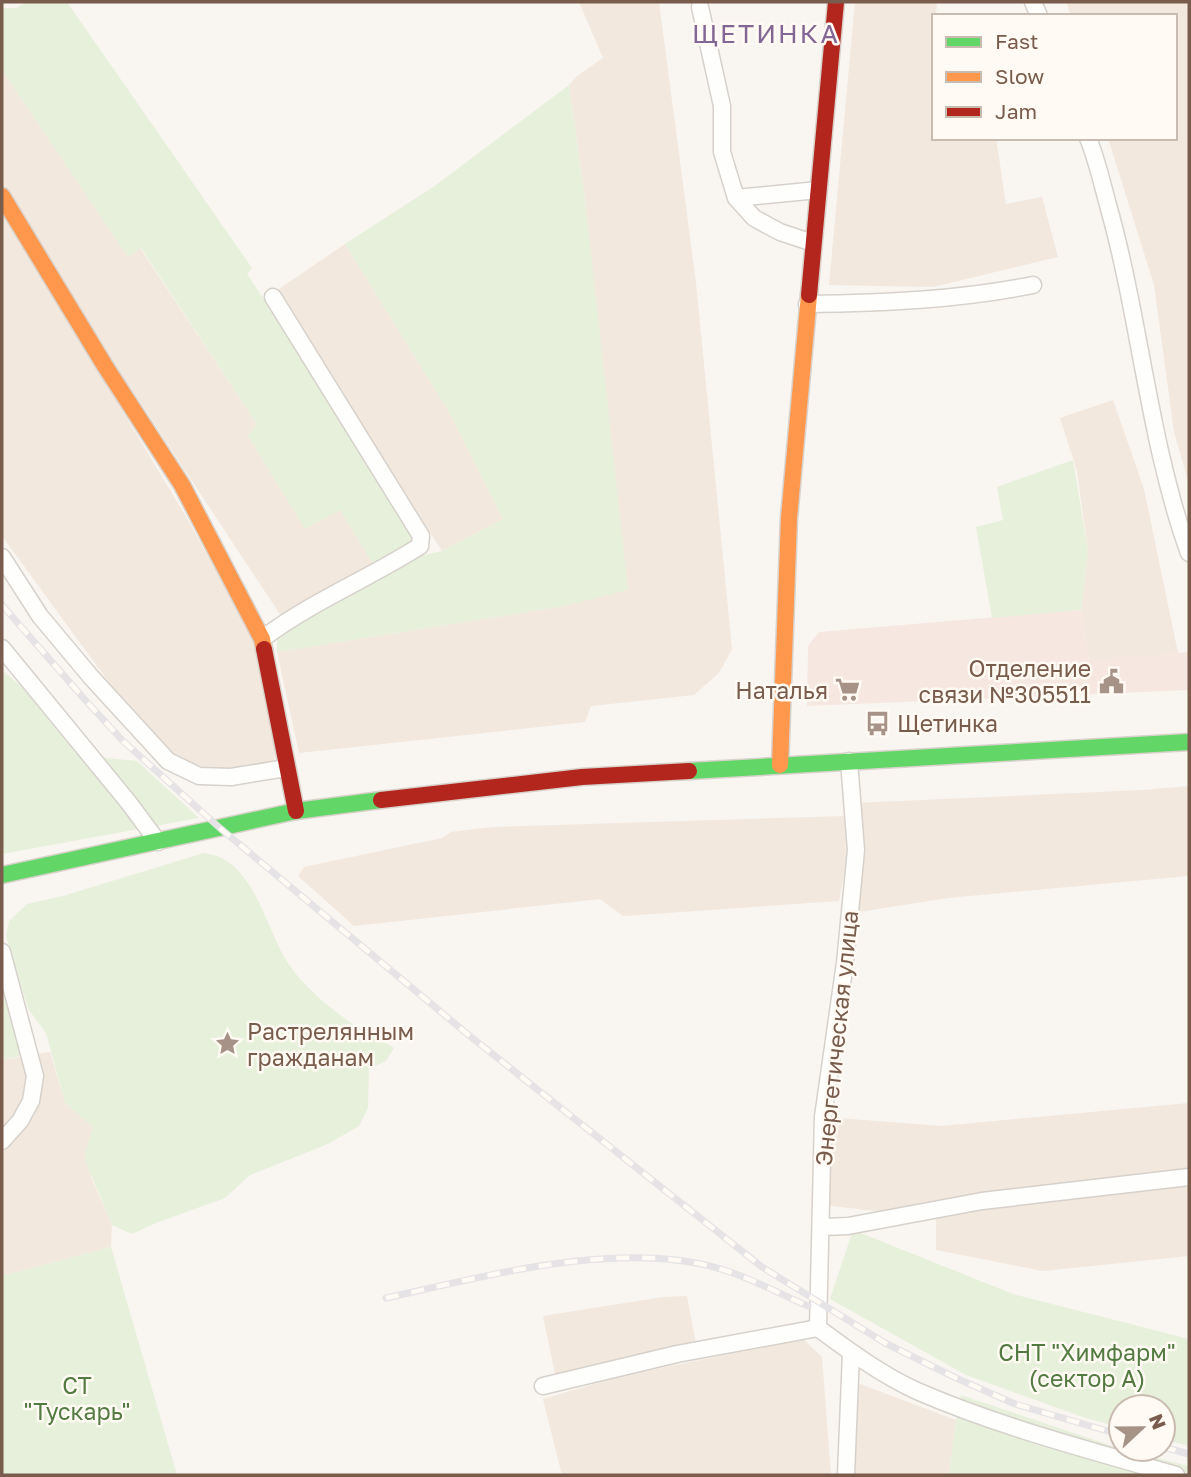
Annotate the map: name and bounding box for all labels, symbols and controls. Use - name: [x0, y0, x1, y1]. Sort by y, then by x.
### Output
- legend: [932, 14, 1177, 140]
- district label: ЩЕТИНКА: [692, 18, 840, 49]
- text: Fast: [995, 28, 1038, 54]
- text: Slow: [995, 63, 1044, 89]
- text: Jam: [995, 98, 1037, 124]
- place label: Отделение связи №305511: [919, 654, 1091, 708]
- public building icon: Отделение связи №305511: [1097, 667, 1125, 695]
- place label: Наталья: [735, 676, 828, 704]
- supermarket icon: Наталья: [834, 676, 862, 704]
- bus stop icon: Щетинка: [863, 709, 891, 737]
- place label: Щетинка: [897, 709, 998, 737]
- street label: Энергетическая улица: [809, 909, 863, 1167]
- place label: Растрелянным гражданам: [247, 1017, 414, 1071]
- place icon: Растрелянным гражданам: [213, 1030, 241, 1058]
- park label: СНТ "Химфарм" (сектор А): [998, 1338, 1176, 1392]
- park label: СТ "Тускарь": [24, 1371, 130, 1425]
- north arrow: [1107, 1393, 1177, 1463]
- text: N: [1145, 1410, 1172, 1432]

